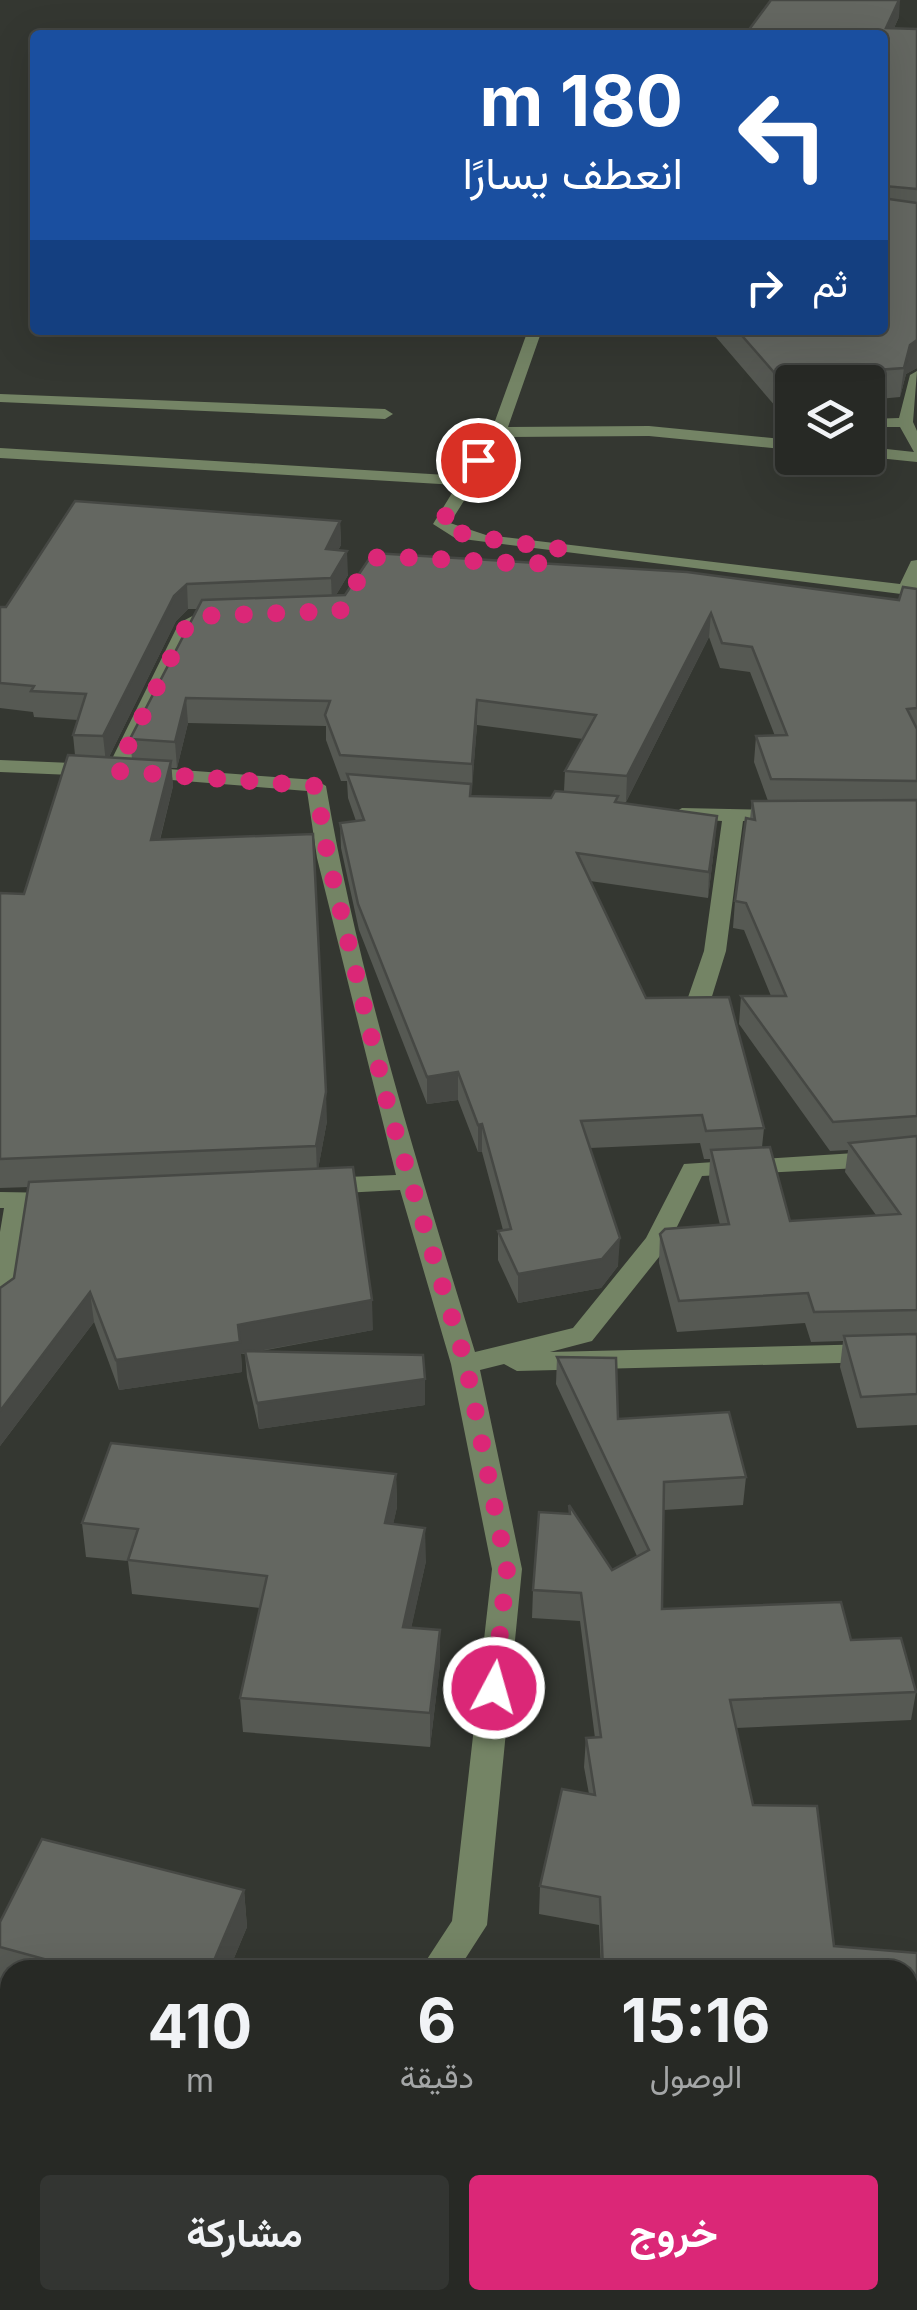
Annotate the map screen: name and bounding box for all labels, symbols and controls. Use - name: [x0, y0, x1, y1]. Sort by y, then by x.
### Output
- text: 180 m: [480, 58, 683, 143]
- icon: left: [718, 70, 848, 200]
- text: انعطف يسارًا: [463, 145, 683, 200]
- icon: right: [737, 260, 792, 315]
- text: ثم: [812, 260, 848, 306]
- map controls: [775, 365, 885, 475]
- button: layers: [775, 365, 885, 475]
- pin: [436, 418, 521, 503]
- icon: arrive: [451, 433, 506, 488]
- position arrow: [442, 1636, 546, 1740]
- text: 6: [417, 1984, 456, 2056]
- text: 15:16: [621, 1984, 770, 2056]
- text: 410: [148, 1990, 252, 2062]
- text: دقيقة: [400, 2057, 474, 2096]
- text: الوصول: [650, 2057, 742, 2096]
- text: m: [186, 2061, 214, 2100]
- button: مشاركة: [40, 2175, 449, 2290]
- button: خروج: [469, 2175, 878, 2290]

